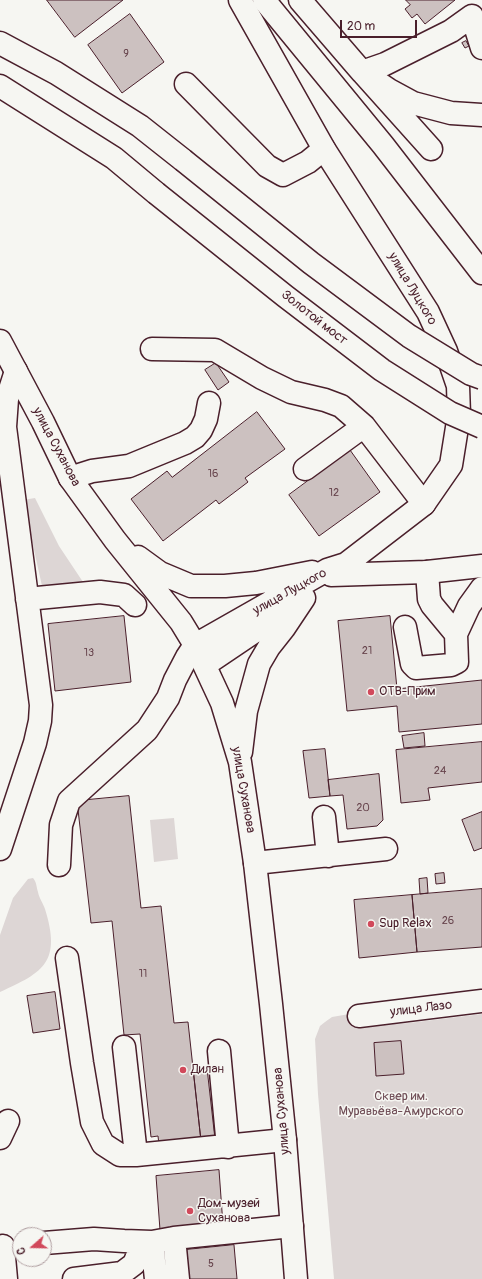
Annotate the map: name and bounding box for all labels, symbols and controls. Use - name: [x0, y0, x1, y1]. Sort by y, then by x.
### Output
- scale bar: [342, 12, 419, 38]
- text: 20 m: [347, 19, 375, 34]
- house number: 9: [123, 47, 129, 61]
- street label: улица Луцкого: [384, 250, 440, 328]
- street label: Золотой мост: [278, 287, 350, 349]
- street label: улица Суханова: [29, 405, 83, 489]
- house number: 16: [208, 467, 218, 481]
- house number: 12: [329, 486, 339, 500]
- street label: улица Луцкого: [250, 565, 330, 619]
- house number: 21: [362, 644, 372, 658]
- house number: 13: [84, 646, 94, 660]
- place label: ОТВ-Прим: [379, 684, 436, 700]
- marker: ОТВ-Прим: [366, 687, 376, 697]
- street label: улица Суханова: [228, 746, 258, 834]
- house number: 24: [434, 764, 446, 778]
- house number: 20: [356, 801, 370, 815]
- house number: 26: [442, 914, 454, 928]
- place label: Sup Relax: [379, 916, 432, 932]
- marker: Sup Relax: [366, 919, 376, 929]
- house number: 11: [139, 967, 147, 981]
- street label: улица Лазо: [389, 997, 453, 1021]
- place label: Дилан: [191, 1062, 224, 1078]
- marker: Дилан: [178, 1065, 188, 1075]
- street label: улица Суханова: [270, 1067, 294, 1155]
- park label: Сквер им. Муравьёва-Амурского: [339, 1089, 463, 1120]
- place label: Дом-музей Суханова: [198, 1196, 260, 1227]
- marker: Дом-музей Суханова: [185, 1206, 195, 1216]
- north arrow: [12, 1227, 52, 1267]
- text: С: [14, 1246, 28, 1256]
- house number: 5: [208, 1257, 214, 1271]

